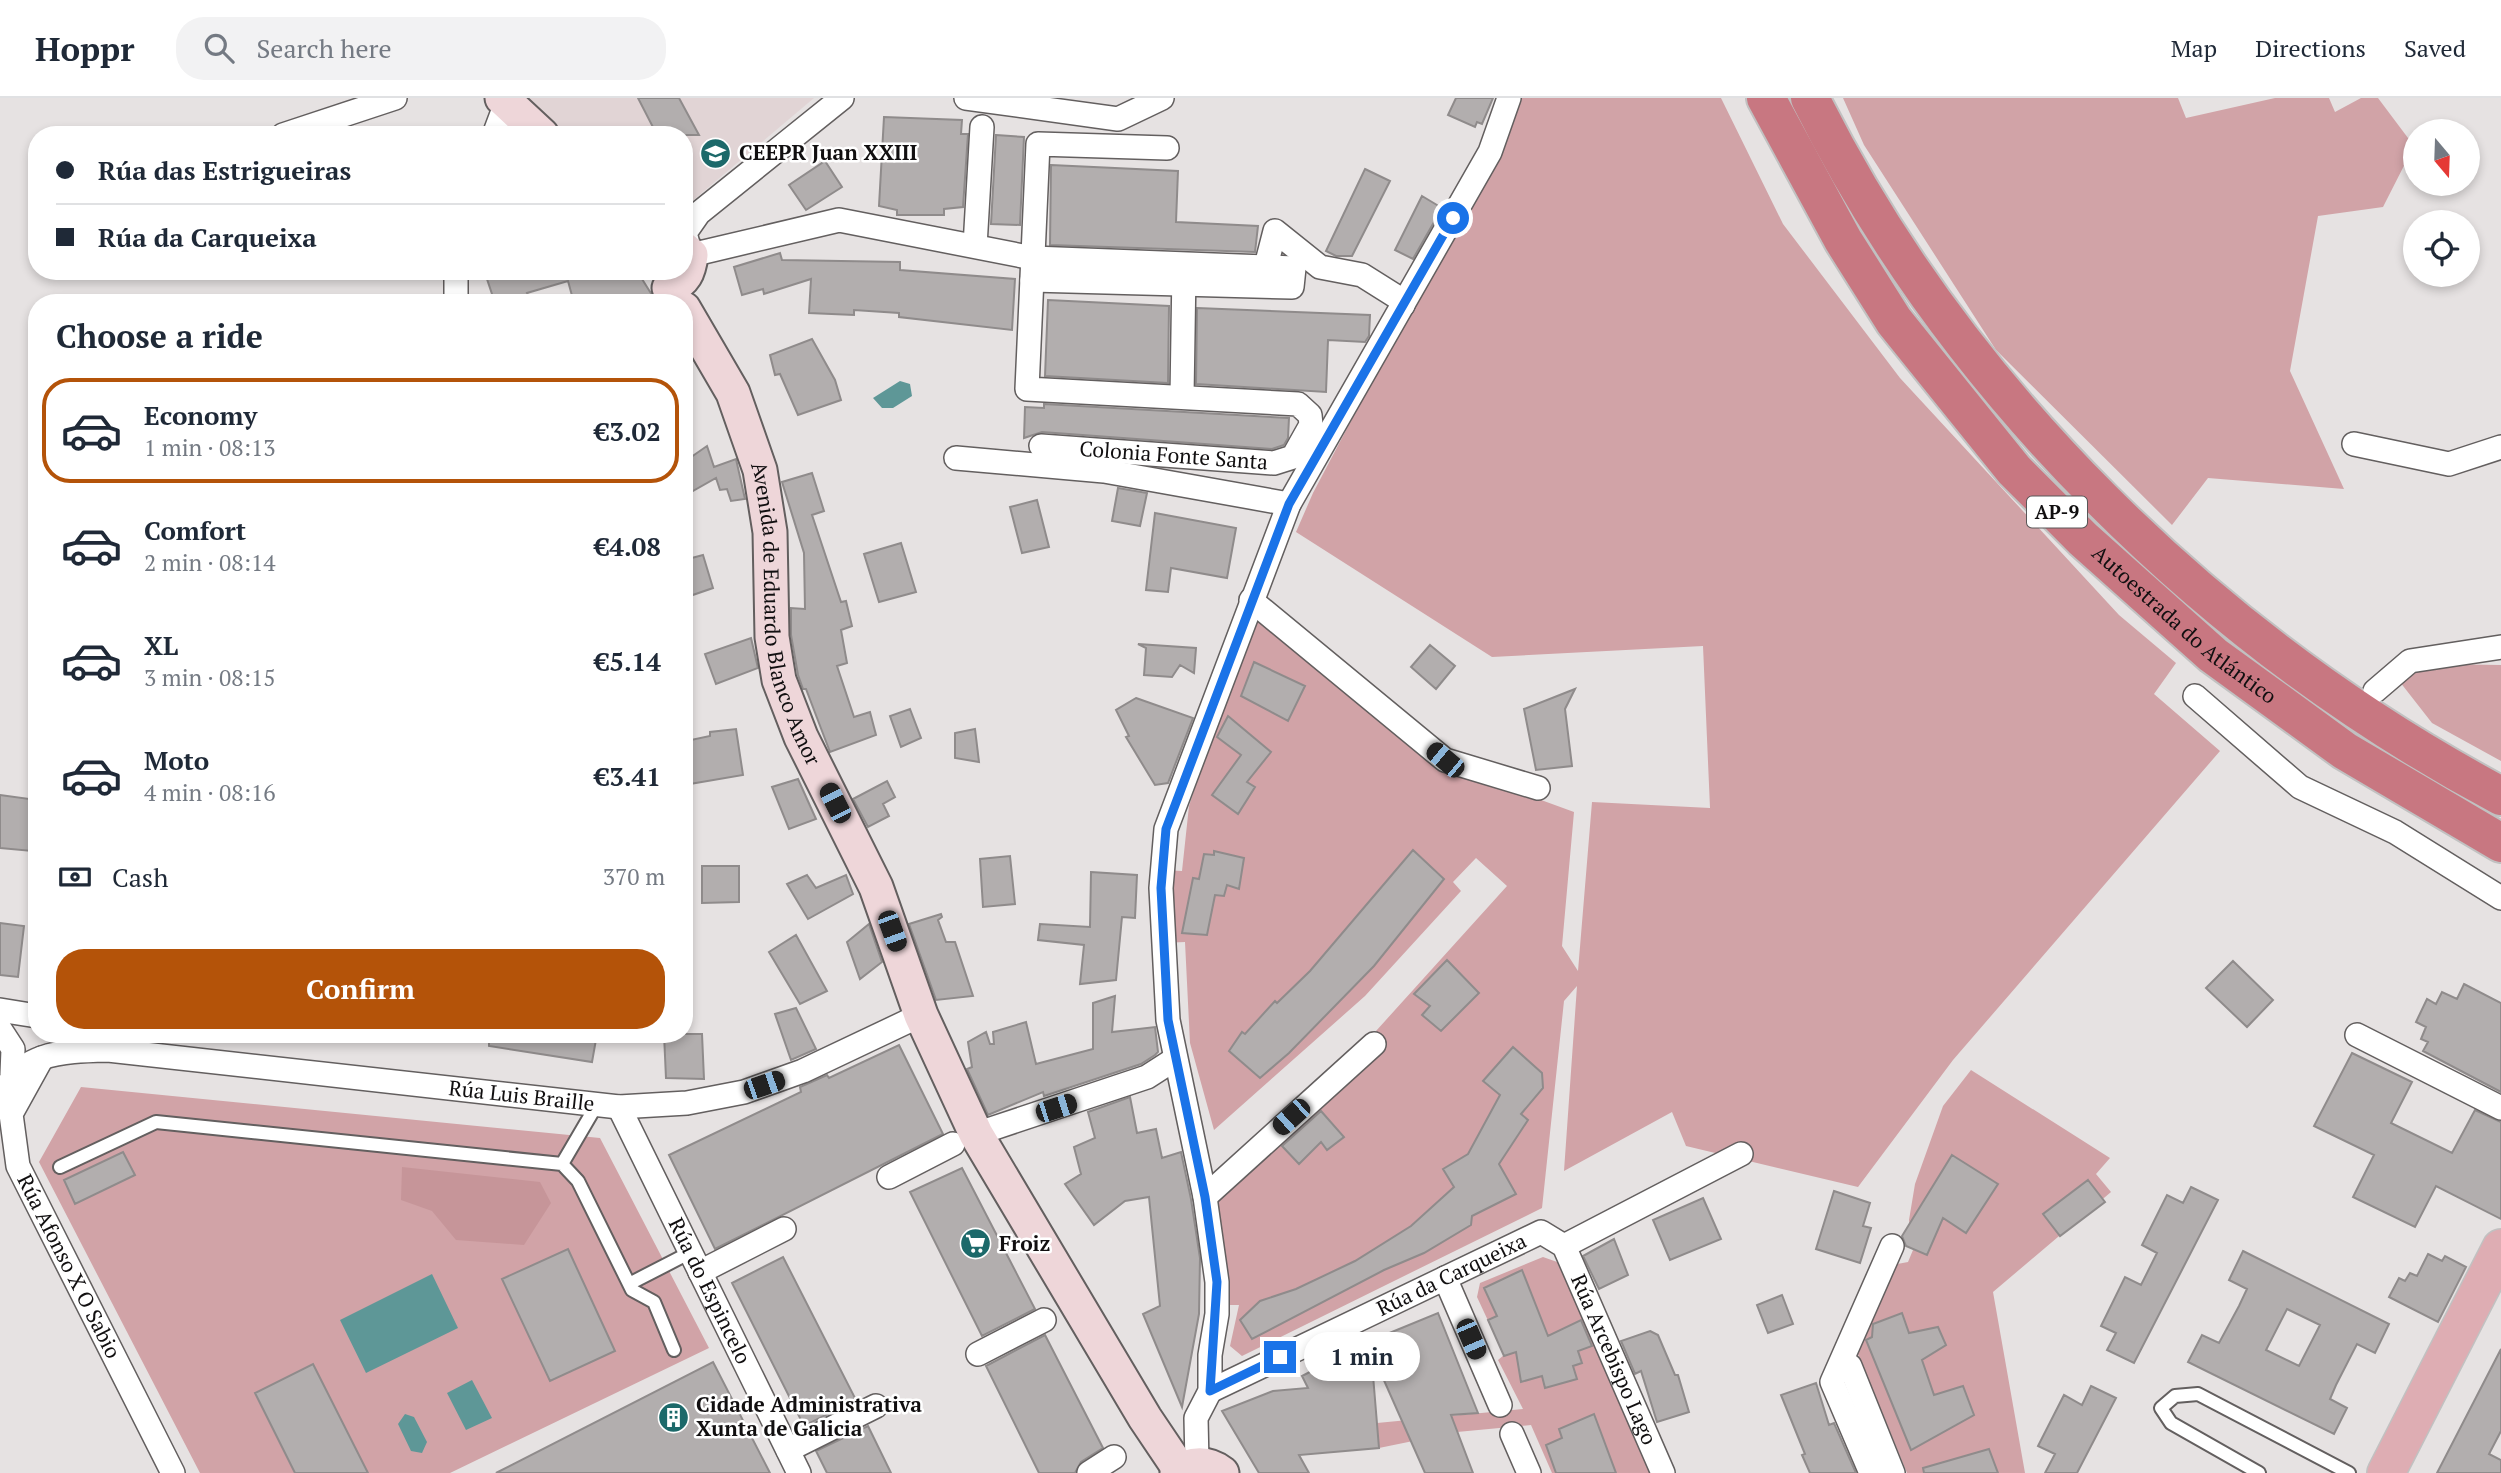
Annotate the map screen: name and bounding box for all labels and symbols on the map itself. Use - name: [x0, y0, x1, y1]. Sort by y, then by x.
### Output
- north arrow: [2403, 119, 2480, 196]
- school or university icon: CEEPR Juan XXIII: [699, 136, 733, 170]
- place label: CEEPR Juan XXIII: [739, 138, 918, 166]
- route start: [1437, 202, 1469, 234]
- street label: Colonia Fonte Santa: [1078, 434, 1269, 476]
- street label: Avenida de Eduardo Blanco Amor: [745, 457, 828, 770]
- road number: AP-9: [2027, 496, 2087, 528]
- street label: Autoestrada do Atlántico: [2087, 539, 2283, 710]
- car: [1423, 738, 1468, 782]
- car: [817, 780, 854, 826]
- car: [875, 908, 910, 954]
- car: [741, 1068, 788, 1102]
- street label: Rúa Luis Braille: [447, 1073, 596, 1117]
- car: [1033, 1092, 1080, 1124]
- car: [1269, 1095, 1314, 1139]
- street label: Rúa Afonso X O Sabio: [11, 1169, 128, 1363]
- street label: Rúa do Espincelo: [663, 1213, 758, 1368]
- street label: Rúa da Carqueixa: [1372, 1226, 1531, 1322]
- supermarket icon: Froiz: [959, 1227, 993, 1261]
- place label: Froiz: [999, 1229, 1051, 1257]
- street label: Rúa Arcebispo Lago: [1565, 1269, 1664, 1449]
- car: [1454, 1316, 1489, 1362]
- callout: 1 min: [1304, 1332, 1420, 1382]
- route end: [1264, 1341, 1296, 1373]
- place label: Cidade Administrativa Xunta de Galicia: [696, 1390, 922, 1442]
- building icon: Cidade Administrativa Xunta de Galicia: [656, 1400, 690, 1434]

